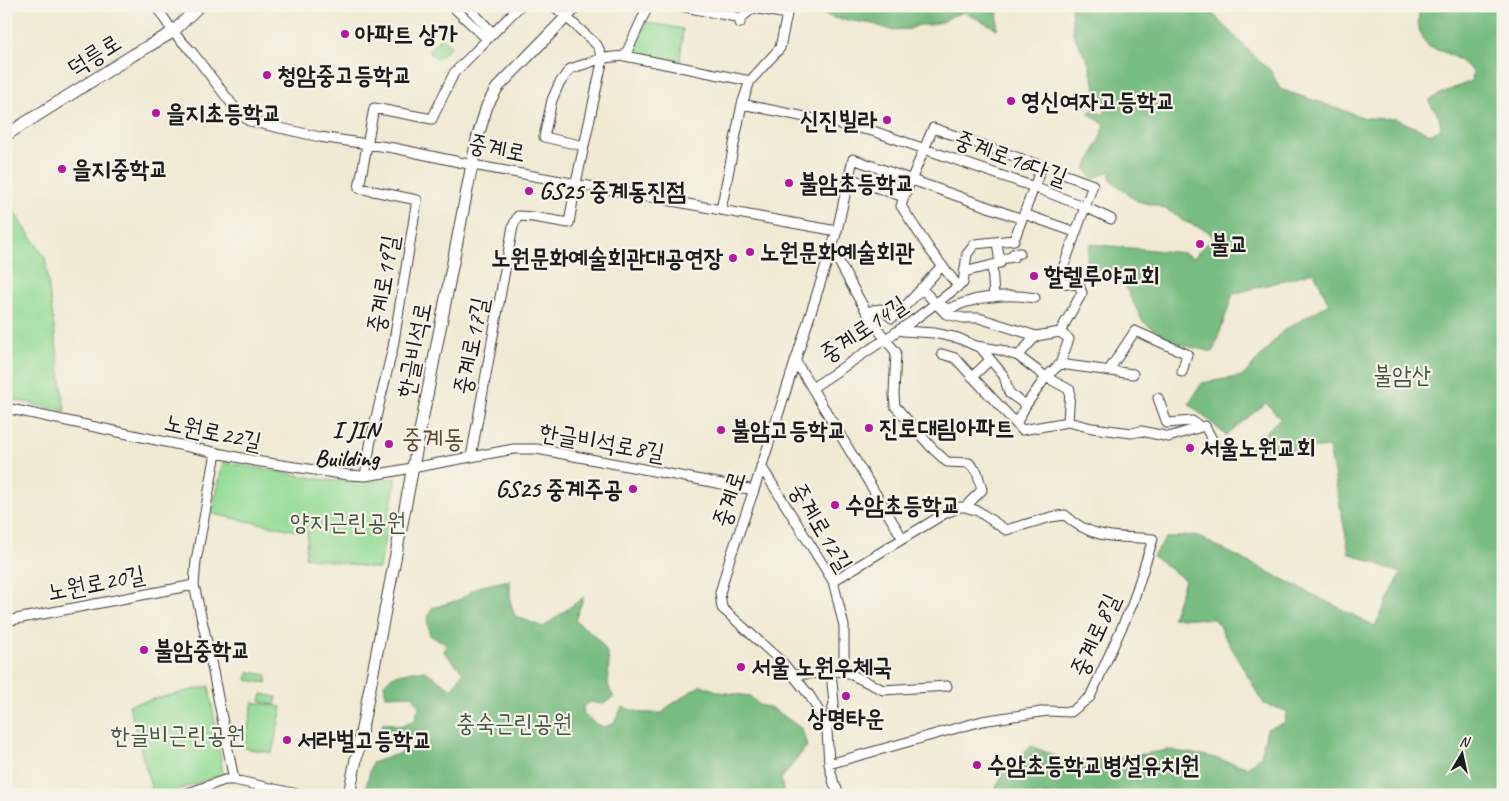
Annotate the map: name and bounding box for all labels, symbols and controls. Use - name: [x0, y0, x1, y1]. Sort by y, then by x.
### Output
- place label: 아파트 상가: [355, 19, 458, 49]
- street label: 덕릉로: [61, 27, 127, 83]
- marker: 아파트 상가: [339, 28, 351, 40]
- place label: 청암중고등학교: [277, 60, 412, 90]
- marker: 청암중고등학교: [261, 69, 273, 81]
- place label: 영신여자고등학교: [1021, 86, 1176, 116]
- marker: 영신여자고등학교: [1005, 95, 1017, 107]
- place label: 을지초등학교: [166, 98, 282, 128]
- place label: 신진빌라: [800, 105, 878, 135]
- marker: 을지초등학교: [150, 107, 162, 119]
- marker: 신진빌라: [881, 114, 893, 126]
- street label: 중계로16다길: [950, 124, 1072, 192]
- street label: 중계로: [466, 128, 528, 168]
- place label: 을지중학교: [72, 154, 169, 184]
- marker: 을지중학교: [56, 163, 68, 175]
- place label: 불암초등학교: [799, 168, 915, 198]
- place label: GS25 중계동진점: [539, 176, 686, 206]
- marker: 불암초등학교: [783, 177, 795, 189]
- marker: GS25 중계동진점: [523, 185, 535, 197]
- place label: 불교: [1210, 229, 1249, 259]
- street label: 중계로19길: [360, 233, 406, 335]
- place label: 노원문화예술회관: [760, 237, 915, 267]
- marker: 불교: [1194, 238, 1206, 250]
- place label: 노원문화예술회관대공연장: [491, 243, 724, 273]
- marker: 노원문화예술회관: [744, 246, 756, 258]
- marker: 노원문화예술회관대공연장: [727, 252, 739, 264]
- place label: 할렐루야교회: [1043, 261, 1160, 291]
- marker: 할렐루야교회: [1028, 270, 1040, 282]
- street label: 중계로14길: [814, 289, 912, 369]
- street label: 중계로17길: [447, 295, 495, 397]
- street label: 한글비석로: [390, 300, 438, 400]
- park label: 불암산: [1373, 360, 1431, 390]
- street label: 노원로22길: [162, 407, 264, 457]
- place label: 진로대림아파트: [879, 413, 1014, 443]
- place label: I JIN Building: [314, 415, 383, 473]
- place label: 불암고등학교: [731, 415, 847, 445]
- street label: 한글비석로8길: [537, 416, 667, 468]
- district label: 중계동: [402, 422, 464, 455]
- marker: 진로대림아파트: [863, 422, 875, 434]
- marker: 불암고등학교: [715, 424, 727, 436]
- place label: 서울노원교회: [1200, 433, 1316, 463]
- marker: I JIN Building: [383, 438, 395, 450]
- marker: 서울노원교회: [1184, 442, 1196, 454]
- street label: 중계로: [706, 467, 752, 531]
- place label: GS25 중계주공: [495, 474, 623, 504]
- street label: 중계로12길: [783, 477, 859, 577]
- marker: GS25 중계주공: [627, 483, 639, 495]
- place label: 수암초등학교: [845, 490, 961, 520]
- marker: 수암초등학교: [829, 499, 841, 511]
- park label: 양지근린공원: [290, 507, 406, 537]
- street label: 노원로20길: [45, 559, 147, 607]
- street label: 중계로8길: [1063, 589, 1127, 681]
- place label: 불암중학교: [154, 635, 251, 665]
- marker: 불암중학교: [138, 644, 150, 656]
- place label: 서울 노원우체국: [751, 652, 892, 682]
- marker: 서울 노원우체국: [735, 661, 747, 673]
- marker: 상명타운: [840, 690, 852, 702]
- place label: 상명타운: [807, 703, 885, 733]
- park label: 충숙근린공원: [456, 708, 572, 738]
- park label: 한글비근린공원: [110, 720, 246, 750]
- place label: 서라벌고등학교: [297, 725, 432, 755]
- north arrow: [1436, 728, 1486, 778]
- text: N: [1458, 733, 1472, 751]
- marker: 서라벌고등학교: [281, 734, 293, 746]
- place label: 수암초등학교병설유치원: [987, 750, 1199, 780]
- marker: 수암초등학교병설유치원: [971, 759, 983, 771]

